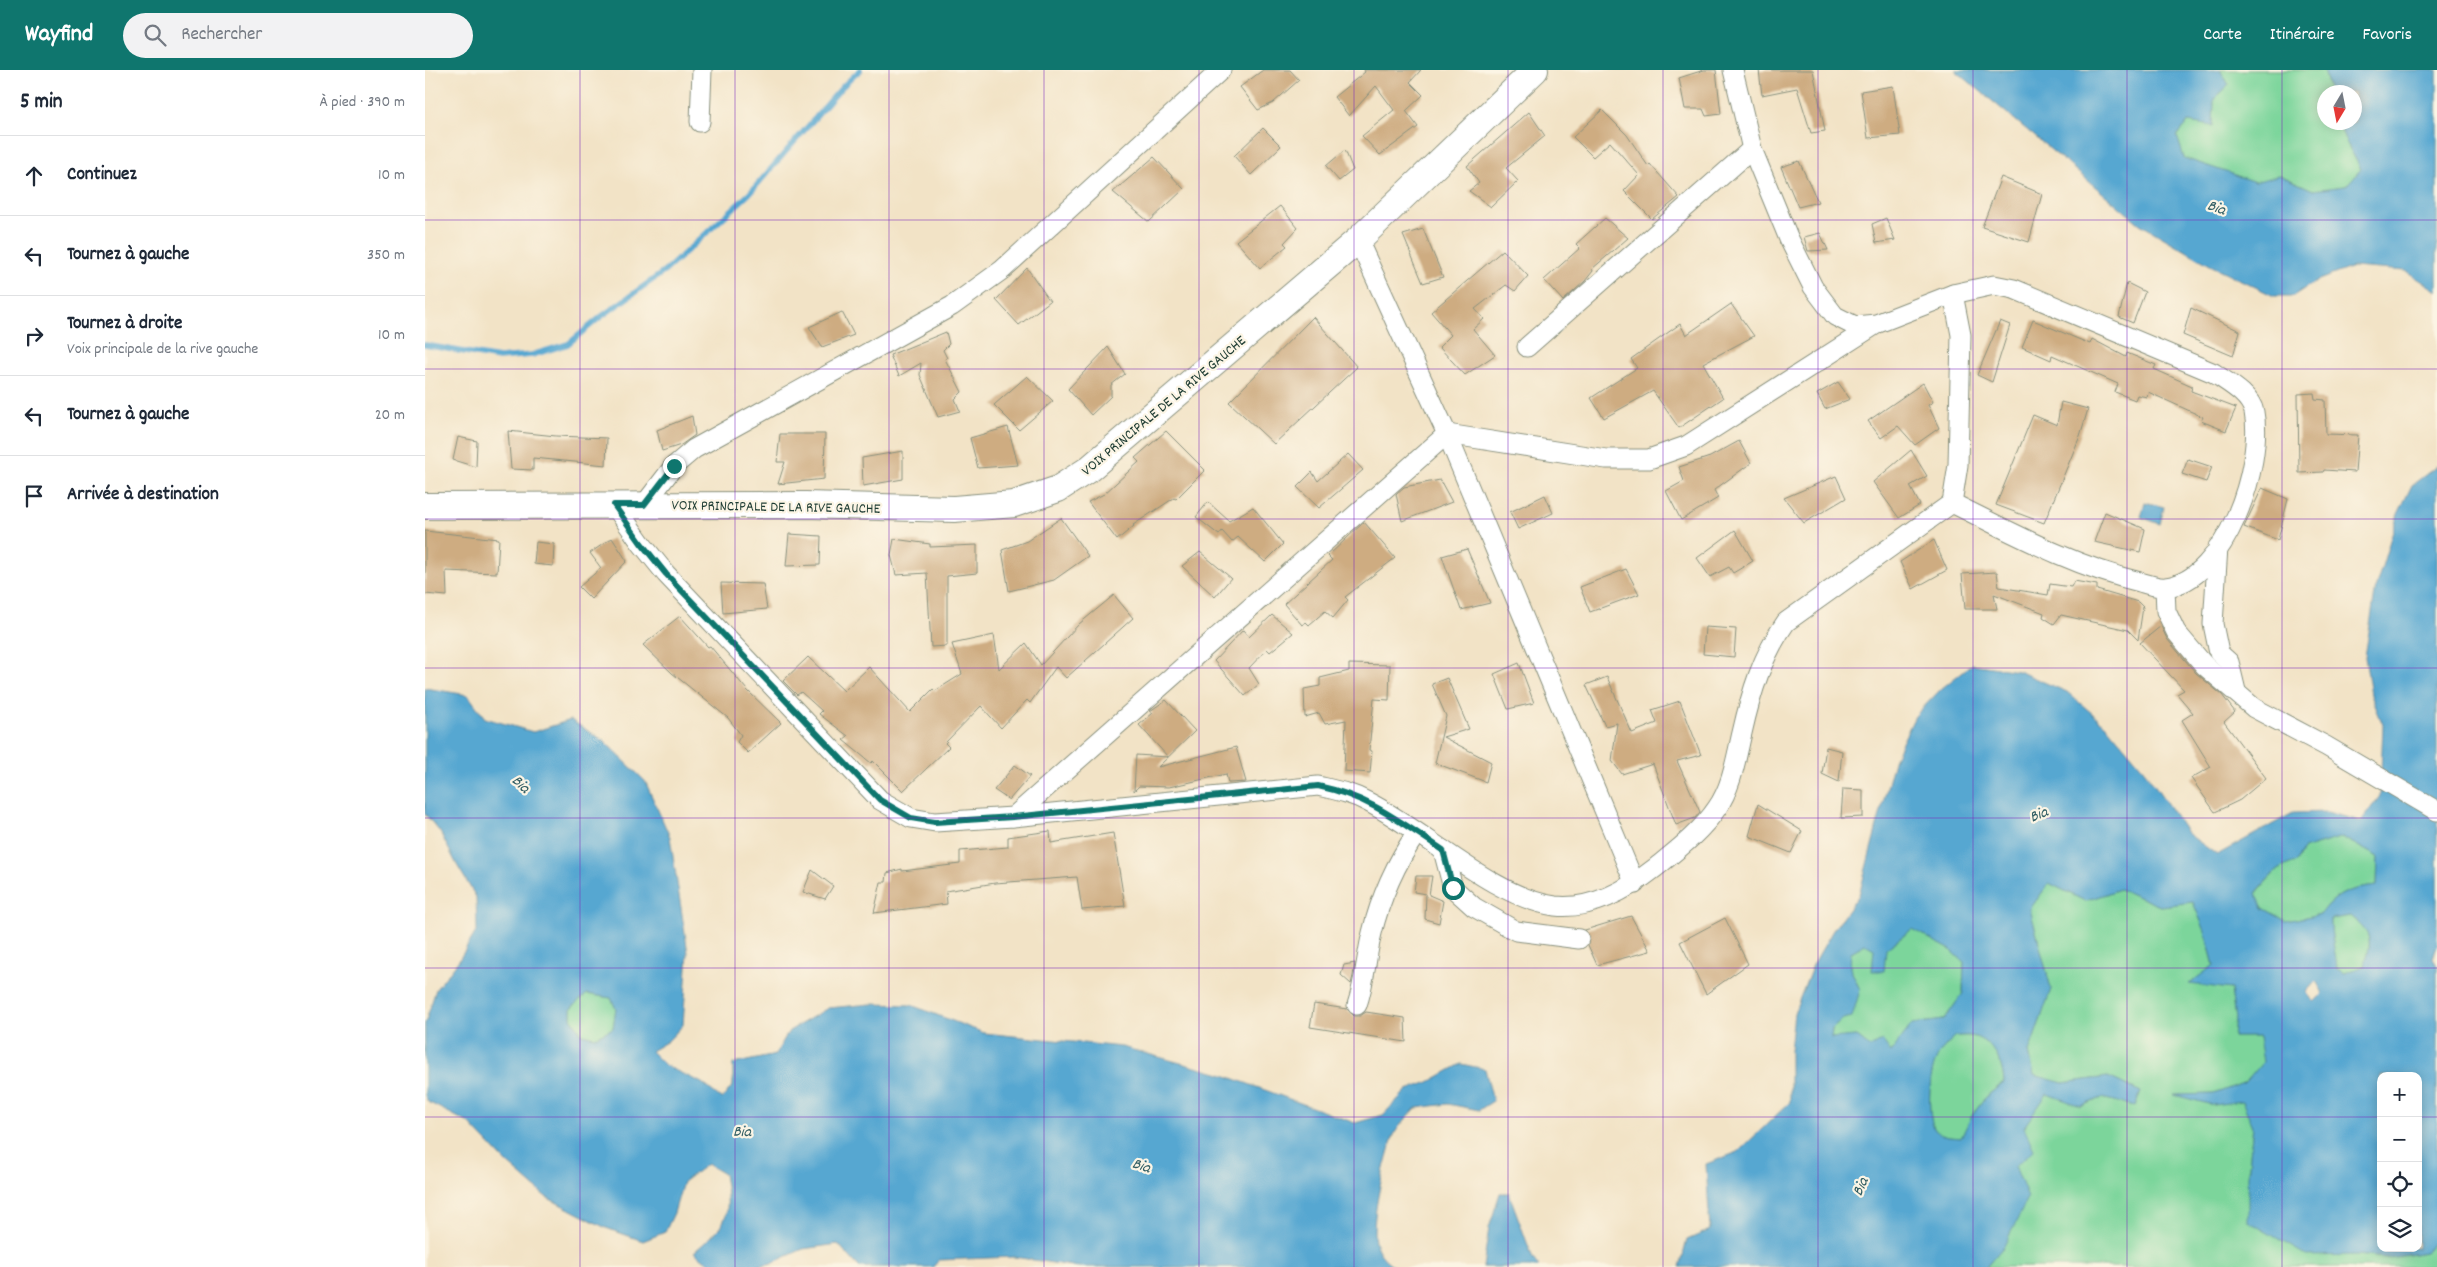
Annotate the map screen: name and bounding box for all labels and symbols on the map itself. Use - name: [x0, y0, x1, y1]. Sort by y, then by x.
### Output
- north arrow: [2317, 85, 2362, 130]
- water label: Bia: [2204, 195, 2230, 223]
- street label: VOIX PRINCIPALE DE LA RIVE GAUCHE: [1077, 331, 1252, 482]
- route end: [663, 455, 686, 478]
- street label: VOIX PRINCIPALE DE LA RIVE GAUCHE: [671, 495, 881, 521]
- water label: Bia: [506, 770, 536, 800]
- water label: Bia: [2026, 801, 2053, 829]
- route start: [1442, 877, 1465, 900]
- water label: Bia: [733, 1121, 753, 1144]
- water label: Bia: [1129, 1153, 1155, 1181]
- water label: Bia: [1847, 1173, 1876, 1200]

